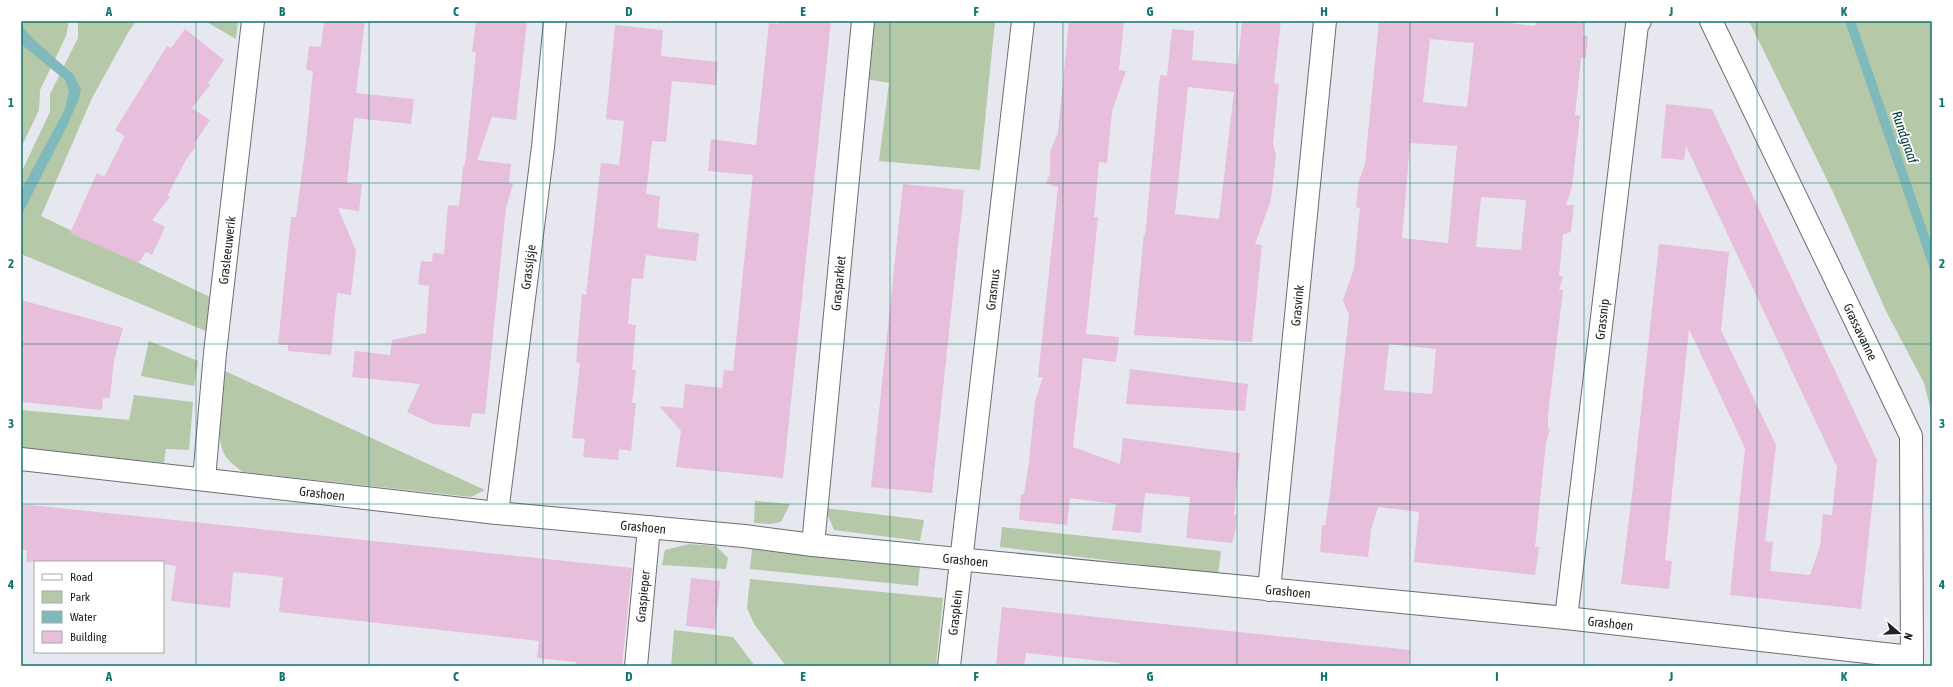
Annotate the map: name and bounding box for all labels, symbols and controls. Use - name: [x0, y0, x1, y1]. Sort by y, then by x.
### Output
- text: A: [105, 4, 113, 19]
- text: B: [279, 4, 286, 19]
- text: C: [453, 4, 459, 19]
- text: D: [625, 4, 633, 19]
- text: E: [800, 4, 806, 19]
- text: F: [973, 4, 979, 19]
- text: G: [1147, 4, 1154, 19]
- text: H: [1320, 4, 1328, 19]
- text: I: [1495, 4, 1499, 19]
- text: J: [1668, 4, 1673, 19]
- text: K: [1841, 4, 1848, 19]
- text: 1: [8, 95, 14, 110]
- text: 1: [1939, 95, 1945, 110]
- water label: Rundgraaf: [1889, 109, 1922, 166]
- street label: Grasleeuwerik: [215, 215, 238, 285]
- street label: Grassijsje: [518, 243, 538, 290]
- street label: Grasparkiet: [828, 255, 848, 311]
- text: 2: [8, 256, 14, 271]
- text: 2: [1939, 256, 1945, 271]
- street label: Grasmus: [983, 268, 1002, 311]
- street label: Grasvink: [1288, 284, 1307, 327]
- street label: Grassnip: [1592, 298, 1612, 340]
- street label: Grassavanne: [1841, 301, 1881, 363]
- text: 3: [8, 416, 14, 431]
- text: 3: [1939, 416, 1945, 431]
- street label: Grashoen: [298, 483, 346, 503]
- street label: Grashoen: [620, 517, 667, 536]
- street label: Grashoen: [942, 550, 989, 569]
- legend: [34, 561, 164, 653]
- text: Road: [70, 570, 93, 584]
- street label: Graspieper: [633, 570, 652, 623]
- text: 4: [7, 577, 14, 592]
- text: 4: [1938, 577, 1945, 592]
- street label: Grashoen: [1265, 581, 1312, 601]
- street label: Grasplein: [945, 589, 965, 636]
- text: Park: [70, 590, 91, 604]
- text: Water: [70, 610, 97, 624]
- street label: Grashoen: [1587, 613, 1634, 633]
- north arrow: [1879, 613, 1919, 653]
- text: Building: [70, 630, 108, 644]
- text: N: [1902, 631, 1915, 641]
- text: A: [105, 669, 113, 684]
- text: B: [279, 669, 286, 684]
- text: C: [453, 669, 459, 684]
- text: D: [625, 669, 633, 684]
- text: E: [800, 669, 806, 684]
- text: F: [973, 669, 979, 684]
- text: G: [1147, 669, 1154, 684]
- text: H: [1320, 669, 1328, 684]
- text: I: [1495, 669, 1499, 684]
- text: J: [1668, 669, 1673, 684]
- text: K: [1841, 669, 1848, 684]

